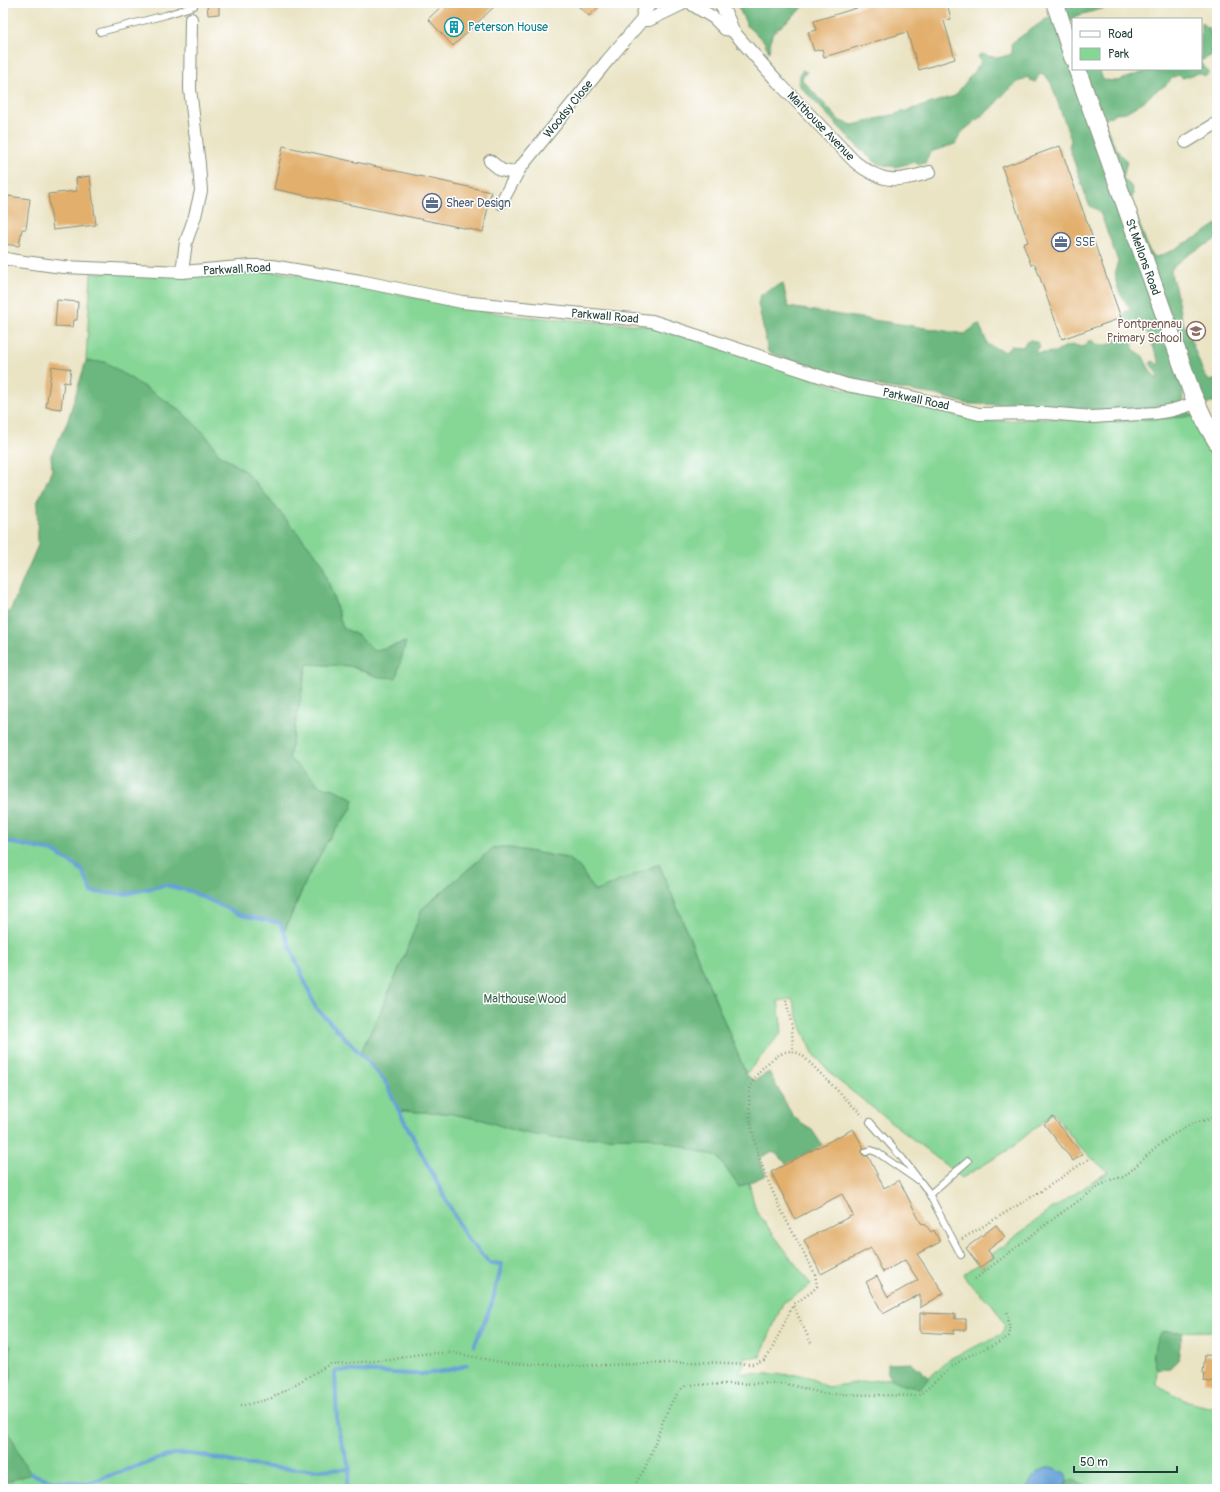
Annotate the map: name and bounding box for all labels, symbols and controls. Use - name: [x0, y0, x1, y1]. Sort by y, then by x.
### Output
- building icon: Peterson House: [443, 16, 465, 38]
- legend: [1072, 18, 1202, 70]
- place label: Peterson House: [468, 20, 548, 35]
- text: Road: [1108, 27, 1133, 42]
- text: Park: [1108, 47, 1129, 62]
- street label: Woodsy Close: [540, 77, 596, 141]
- street label: Malthouse Avenue: [784, 88, 858, 164]
- office icon: Shear Design: [421, 192, 443, 214]
- place label: Shear Design: [446, 196, 511, 211]
- street label: St Mellons Road: [1122, 217, 1163, 298]
- office icon: SSE: [1050, 231, 1072, 253]
- place label: SSE: [1075, 235, 1095, 250]
- street label: Parkwall Road: [203, 260, 271, 279]
- street label: Parkwall Road: [570, 306, 640, 327]
- place label: Pontprennau Primary School: [1107, 317, 1182, 346]
- school or university icon: Pontprennau Primary School: [1185, 320, 1207, 342]
- street label: Parkwall Road: [881, 385, 951, 414]
- park label: Malthouse Wood: [484, 992, 567, 1007]
- scale bar: [1074, 1448, 1177, 1474]
- text: 50 m: [1080, 1455, 1108, 1470]

